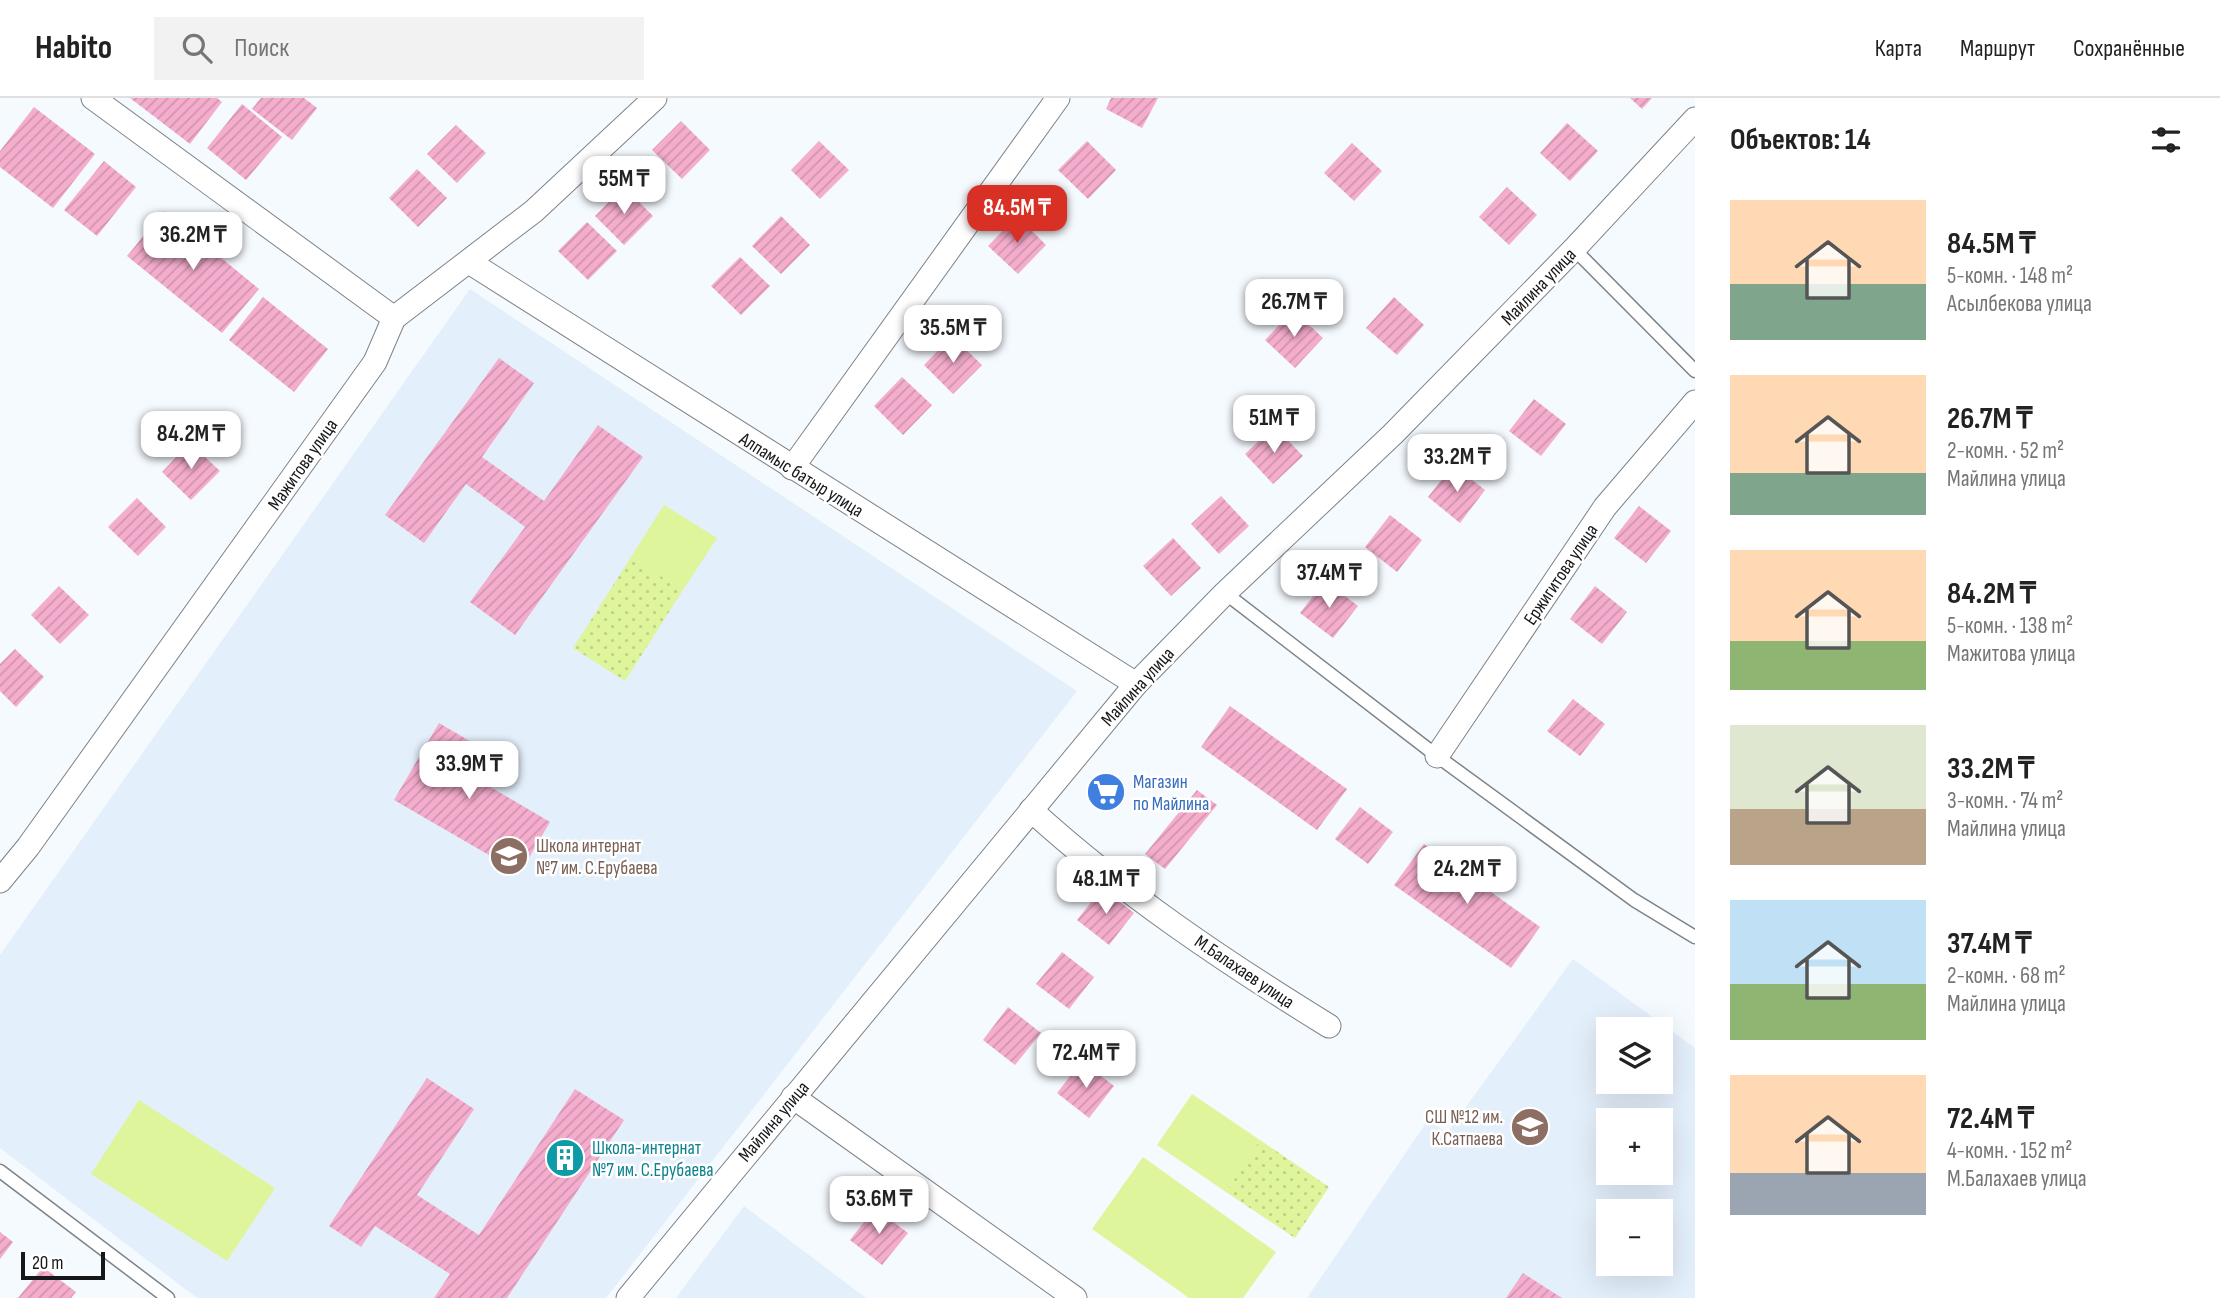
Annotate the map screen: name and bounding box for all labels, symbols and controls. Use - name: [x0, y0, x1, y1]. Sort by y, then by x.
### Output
- search box: [154, 17, 644, 80]
- text: Habito: [35, 28, 112, 68]
- icon: search: [178, 29, 216, 67]
- text: Поиск: [234, 33, 289, 64]
- text: Карта: [1875, 34, 1922, 63]
- text: Маршрут: [1960, 34, 2035, 63]
- text: Сохранённые: [2073, 34, 2185, 63]
- icon: filters: [2147, 121, 2185, 159]
- text: Объектов: 14: [1730, 122, 1871, 158]
- pin: 55M ₸: [575, 156, 673, 216]
- text: 55M ₸: [599, 165, 649, 193]
- pin: 84.5M ₸: [952, 186, 1082, 245]
- text: 84.5M ₸: [983, 194, 1051, 222]
- pin: 36.2M ₸: [128, 212, 258, 272]
- text: 36.2M ₸: [159, 221, 227, 249]
- text: 84.5M ₸: [1947, 226, 2036, 262]
- icon: home: [1786, 228, 1870, 312]
- street label: Майлина улица: [1497, 244, 1581, 330]
- text: 5-комн. · 148 m²: [1947, 262, 2073, 290]
- pin: 26.7M ₸: [1229, 280, 1359, 339]
- text: 26.7M ₸: [1261, 288, 1327, 316]
- text: Асылбекова улица: [1947, 290, 2092, 318]
- pin: 35.5M ₸: [888, 306, 1018, 365]
- text: 35.5M ₸: [920, 314, 986, 342]
- pin: 51M ₸: [1225, 396, 1323, 455]
- text: 26.7M ₸: [1947, 401, 2033, 437]
- icon: home: [1786, 403, 1870, 487]
- text: 51M ₸: [1249, 404, 1299, 432]
- pin: 84.2M ₸: [126, 412, 256, 471]
- street label: Мажитова улица: [263, 415, 343, 515]
- text: 84.2M ₸: [157, 420, 225, 448]
- street label: Алпамыс батыр улица: [734, 427, 868, 523]
- pin: 33.2M ₸: [1392, 434, 1522, 494]
- text: 2-комн. · 52 m²: [1947, 437, 2064, 465]
- text: 33.2M ₸: [1423, 443, 1491, 471]
- text: Майлина улица: [1947, 465, 2066, 493]
- street label: Ержигитова улица: [1519, 520, 1603, 630]
- pin: 37.4M ₸: [1264, 550, 1394, 610]
- text: 37.4M ₸: [1297, 559, 1361, 587]
- text: 84.2M ₸: [1947, 576, 2036, 612]
- icon: home: [1786, 578, 1870, 662]
- text: 5-комн. · 138 m²: [1947, 612, 2073, 640]
- text: Мажитова улица: [1947, 640, 2076, 668]
- street label: Майлина улица: [1097, 643, 1180, 731]
- pin: 33.9M ₸: [404, 742, 534, 801]
- text: 33.9M ₸: [435, 750, 503, 778]
- text: 33.2M ₸: [1947, 751, 2035, 787]
- icon: home: [1786, 753, 1870, 837]
- supermarket icon: Магазин по Майлина: [1085, 771, 1127, 813]
- place label: Магазин по Майлина: [1133, 771, 1209, 816]
- text: 3-комн. · 74 m²: [1947, 787, 2063, 815]
- text: Майлина улица: [1947, 815, 2066, 843]
- school or university icon: Школа интернат №7 им. С.Ерубаева: [488, 835, 530, 877]
- place label: Школа интернат №7 им. С.Ерубаева: [536, 835, 658, 880]
- pin: 24.2M ₸: [1402, 846, 1532, 906]
- text: 24.2M ₸: [1433, 855, 1501, 883]
- pin: 48.1M ₸: [1041, 856, 1171, 916]
- text: 48.1M ₸: [1073, 865, 1139, 893]
- text: 37.4M ₸: [1947, 926, 2032, 962]
- icon: home: [1786, 928, 1870, 1012]
- street label: М.Балахаев улица: [1190, 930, 1298, 1014]
- text: 2-комн. · 68 m²: [1947, 962, 2066, 990]
- text: Майлина улица: [1947, 990, 2066, 1018]
- map controls: [1596, 1017, 1673, 1276]
- button: layers: [1596, 1017, 1673, 1094]
- pin: 72.4M ₸: [1021, 1030, 1151, 1090]
- text: 72.4M ₸: [1053, 1039, 1119, 1067]
- street label: Майлина улица: [734, 1077, 815, 1167]
- text: 72.4M ₸: [1947, 1101, 2034, 1137]
- icon: home: [1786, 1103, 1870, 1187]
- place label: СШ №12 им. К.Сатпаева: [1425, 1106, 1503, 1151]
- school or university icon: СШ №12 им. К.Сатпаева: [1509, 1106, 1551, 1148]
- button: +: [1596, 1108, 1673, 1185]
- building icon: Школа-интернат №7 им. С.Ерубаева: [544, 1137, 586, 1179]
- place label: Школа-интернат №7 им. С.Ерубаева: [592, 1137, 714, 1182]
- text: 4-комн. · 152 m²: [1947, 1137, 2072, 1165]
- text: М.Балахаев улица: [1947, 1165, 2087, 1193]
- pin: 53.6M ₸: [814, 1176, 944, 1236]
- text: 53.6M ₸: [846, 1185, 912, 1213]
- button: −: [1596, 1199, 1673, 1276]
- scale bar: [21, 1249, 105, 1281]
- text: 20 m: [32, 1252, 64, 1275]

